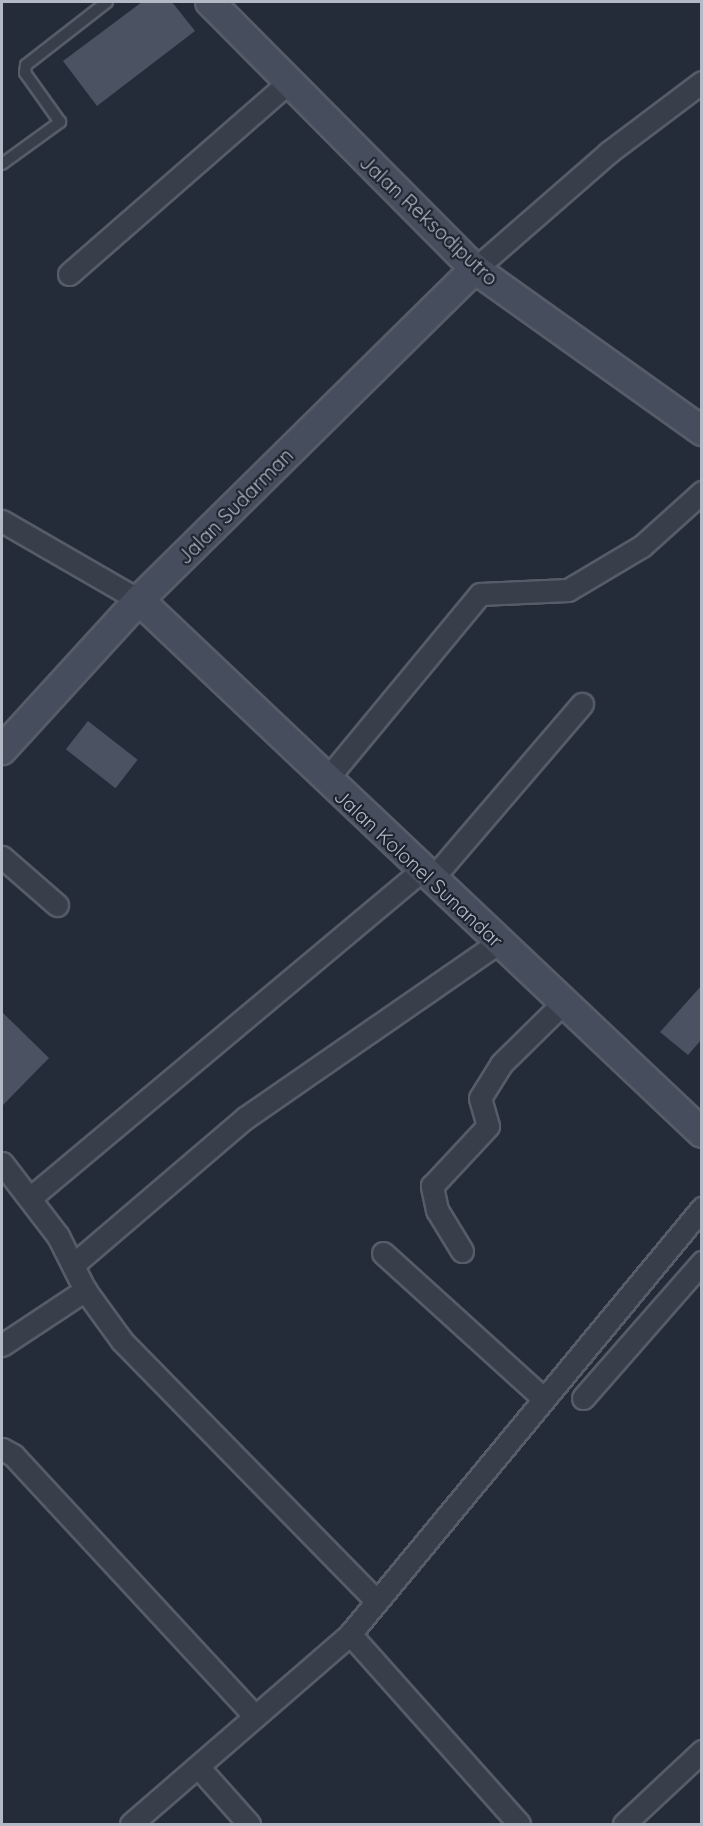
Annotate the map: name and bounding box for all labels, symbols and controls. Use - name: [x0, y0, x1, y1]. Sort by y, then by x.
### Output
- street label: Jalan Reksodiputro: [355, 150, 503, 290]
- street label: Jalan Sudarman: [172, 443, 298, 569]
- street label: Jalan Kolonel Sunandar: [330, 784, 508, 952]

